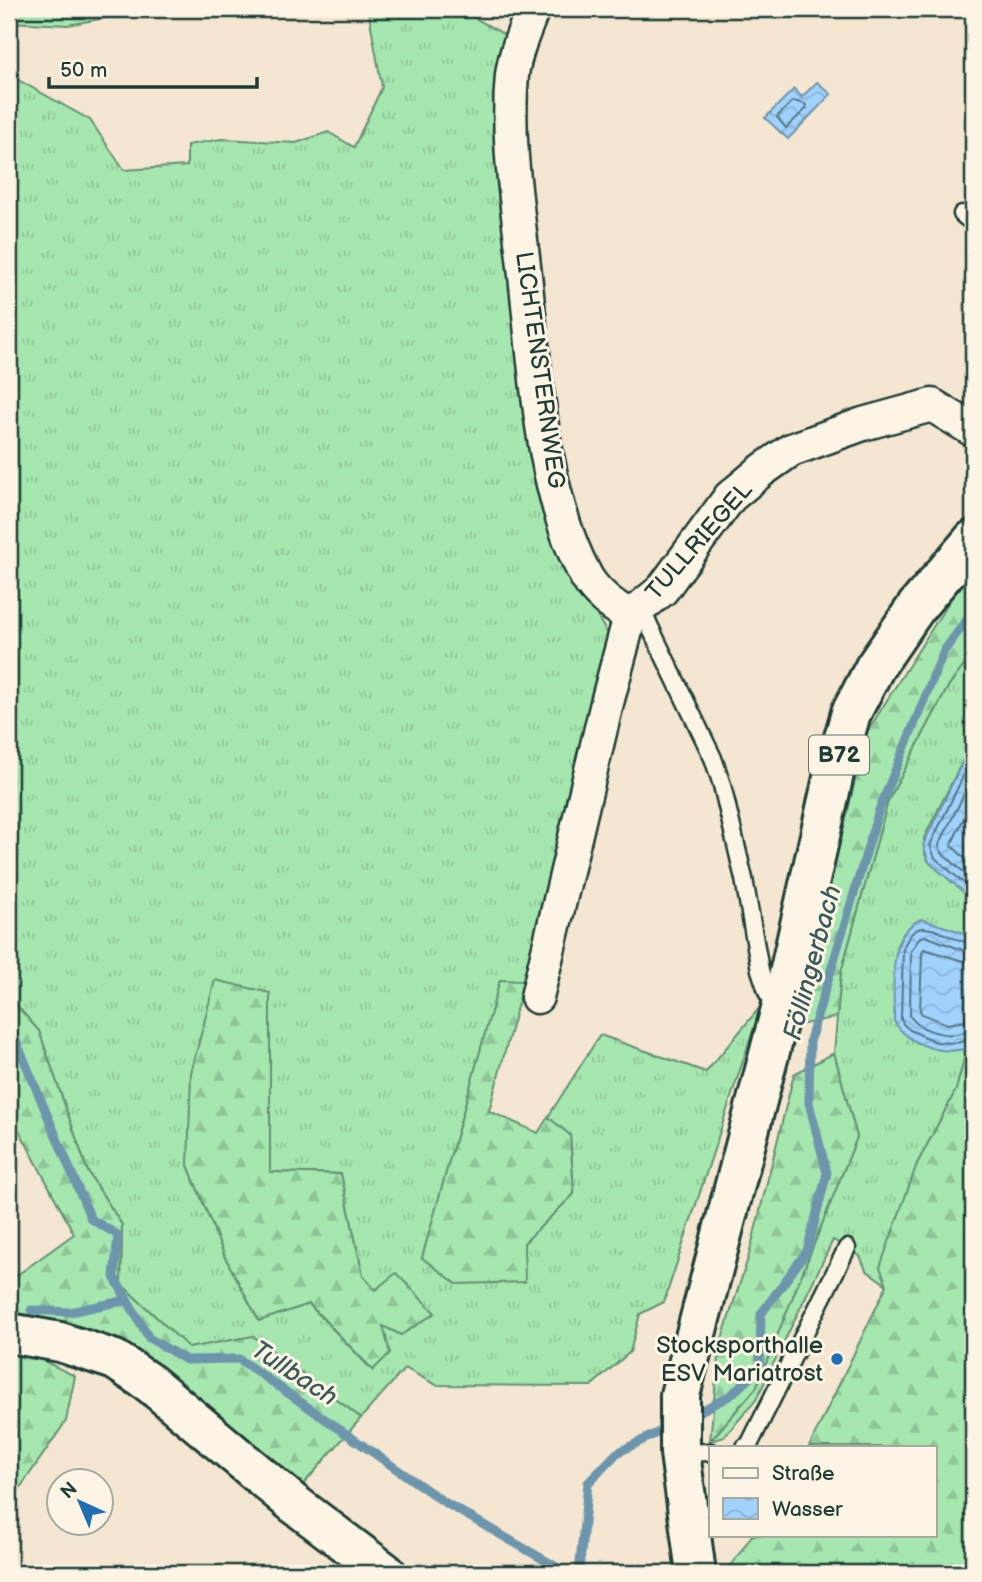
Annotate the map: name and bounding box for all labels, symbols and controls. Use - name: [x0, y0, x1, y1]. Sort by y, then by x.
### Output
- scale bar: [49, 46, 257, 90]
- text: 50 m: [60, 58, 107, 83]
- street label: LICHTENSTERNWEG: [509, 250, 571, 490]
- street label: TULLRIEGEL: [640, 476, 758, 606]
- road number: B72: [809, 736, 869, 775]
- water label: Föllingerbach: [777, 882, 849, 1044]
- place label: Stocksporthalle ESV Mariatrost: [656, 1331, 824, 1388]
- water label: Tullbach: [245, 1335, 343, 1413]
- marker: Stocksporthalle ESV Mariatrost: [829, 1351, 845, 1367]
- legend: [709, 1446, 936, 1536]
- text: Straße: [772, 1461, 834, 1486]
- north arrow: [46, 1466, 116, 1536]
- text: N: [56, 1478, 82, 1504]
- text: Wasser: [772, 1497, 843, 1522]

